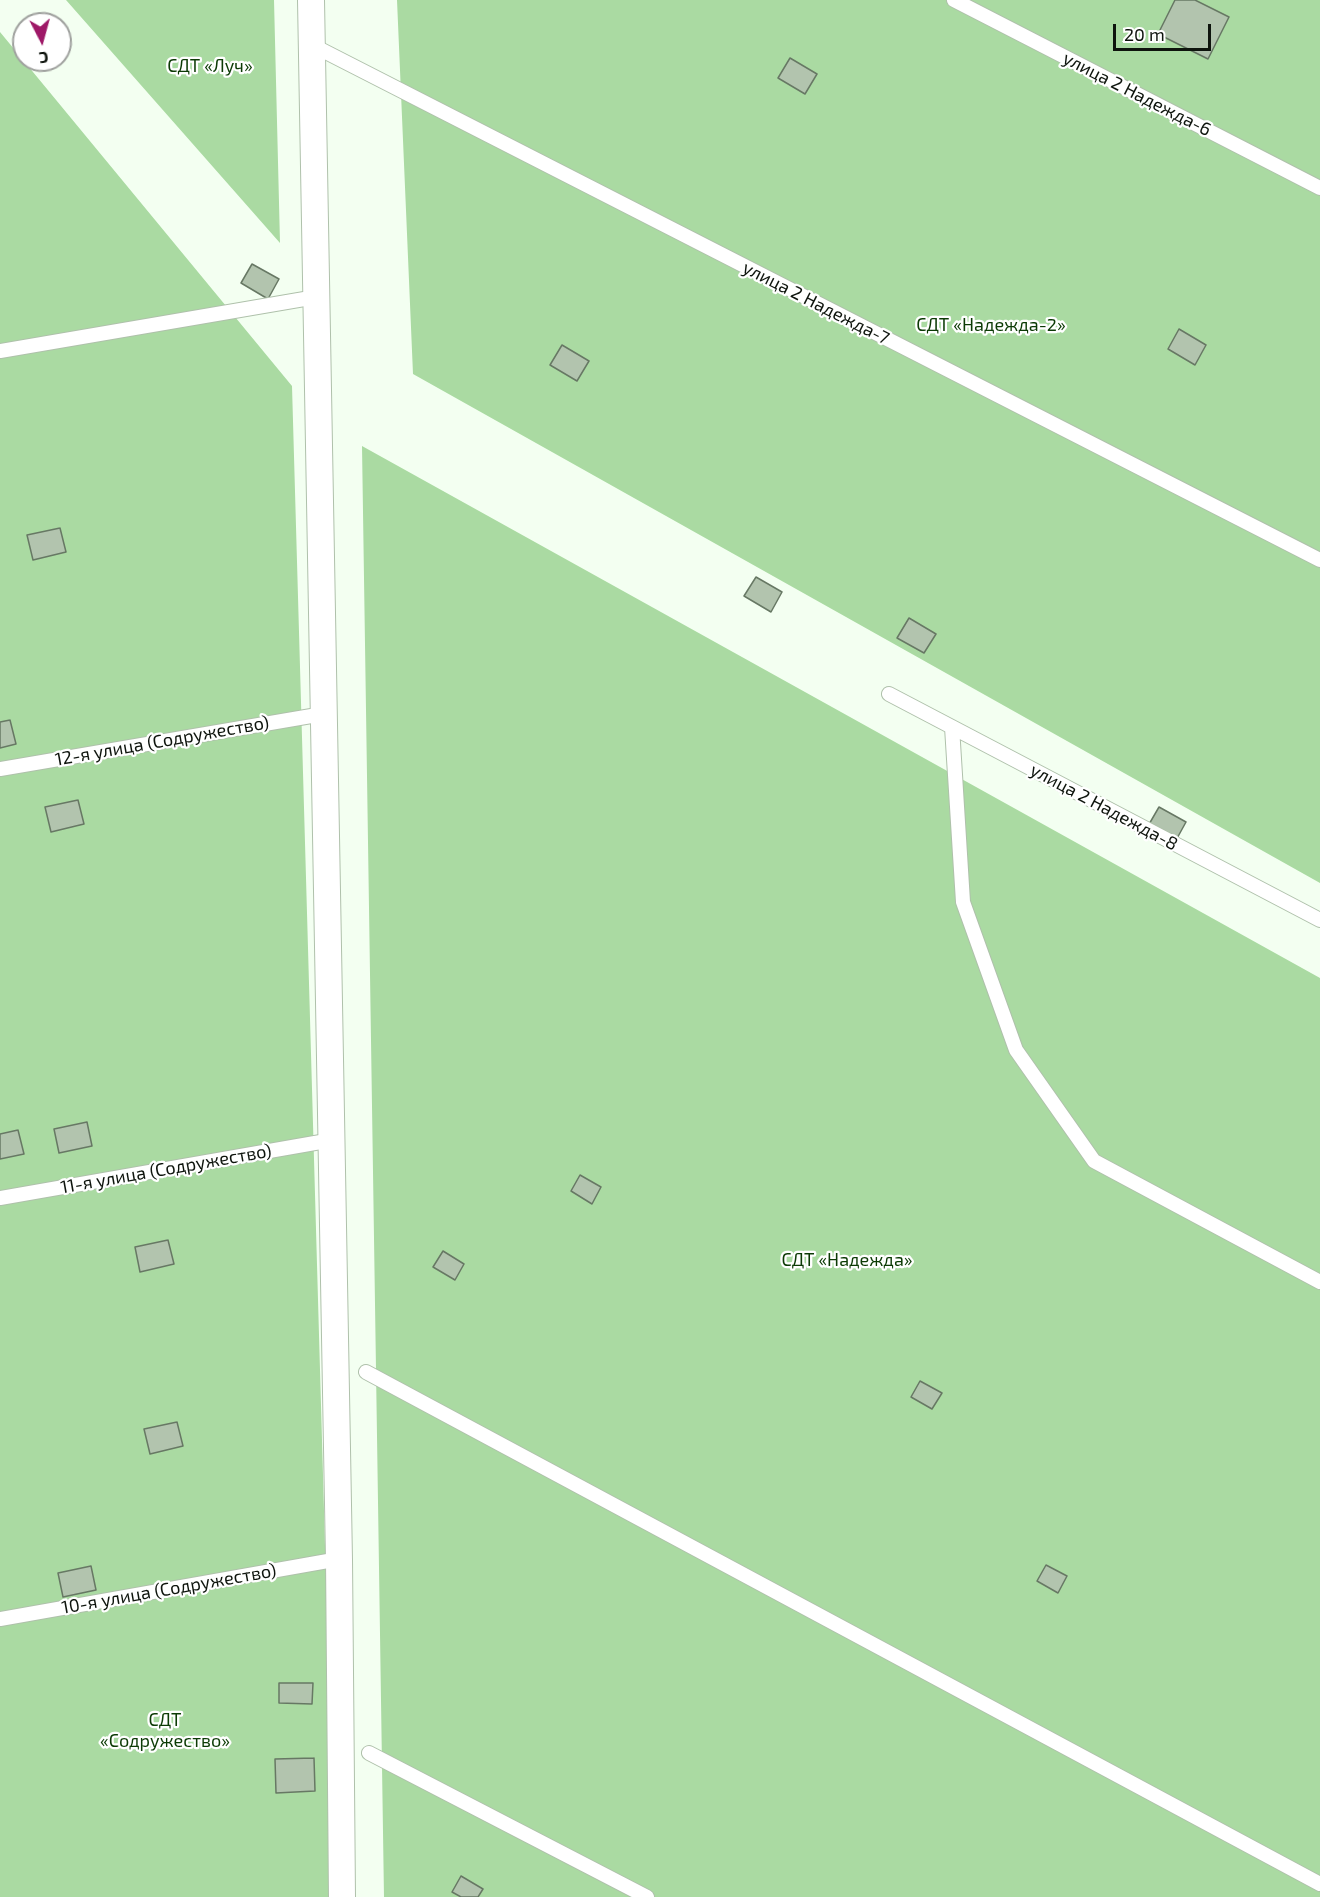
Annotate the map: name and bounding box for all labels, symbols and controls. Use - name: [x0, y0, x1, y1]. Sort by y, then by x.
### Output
- north arrow: [12, 12, 72, 72]
- scale bar: [1116, 12, 1214, 50]
- text: 20 m: [1124, 23, 1165, 45]
- street label: улица 2 Надежда-6: [1059, 47, 1215, 141]
- text: С: [38, 48, 49, 68]
- park label: СДТ «Луч»: [167, 55, 253, 77]
- street label: улица 2 Надежда-7: [739, 257, 893, 349]
- park label: СДТ «Надежда-2»: [916, 314, 1066, 336]
- street label: 12-я улица (Содружество): [53, 712, 271, 770]
- street label: улица 2 Надежда-8: [1026, 759, 1182, 855]
- street label: 11-я улица (Содружество): [59, 1140, 273, 1198]
- park label: СДТ «Надежда»: [781, 1249, 913, 1271]
- street label: 10-я улица (Содружество): [60, 1559, 278, 1619]
- park label: СДТ «Содружество»: [100, 1709, 230, 1752]

